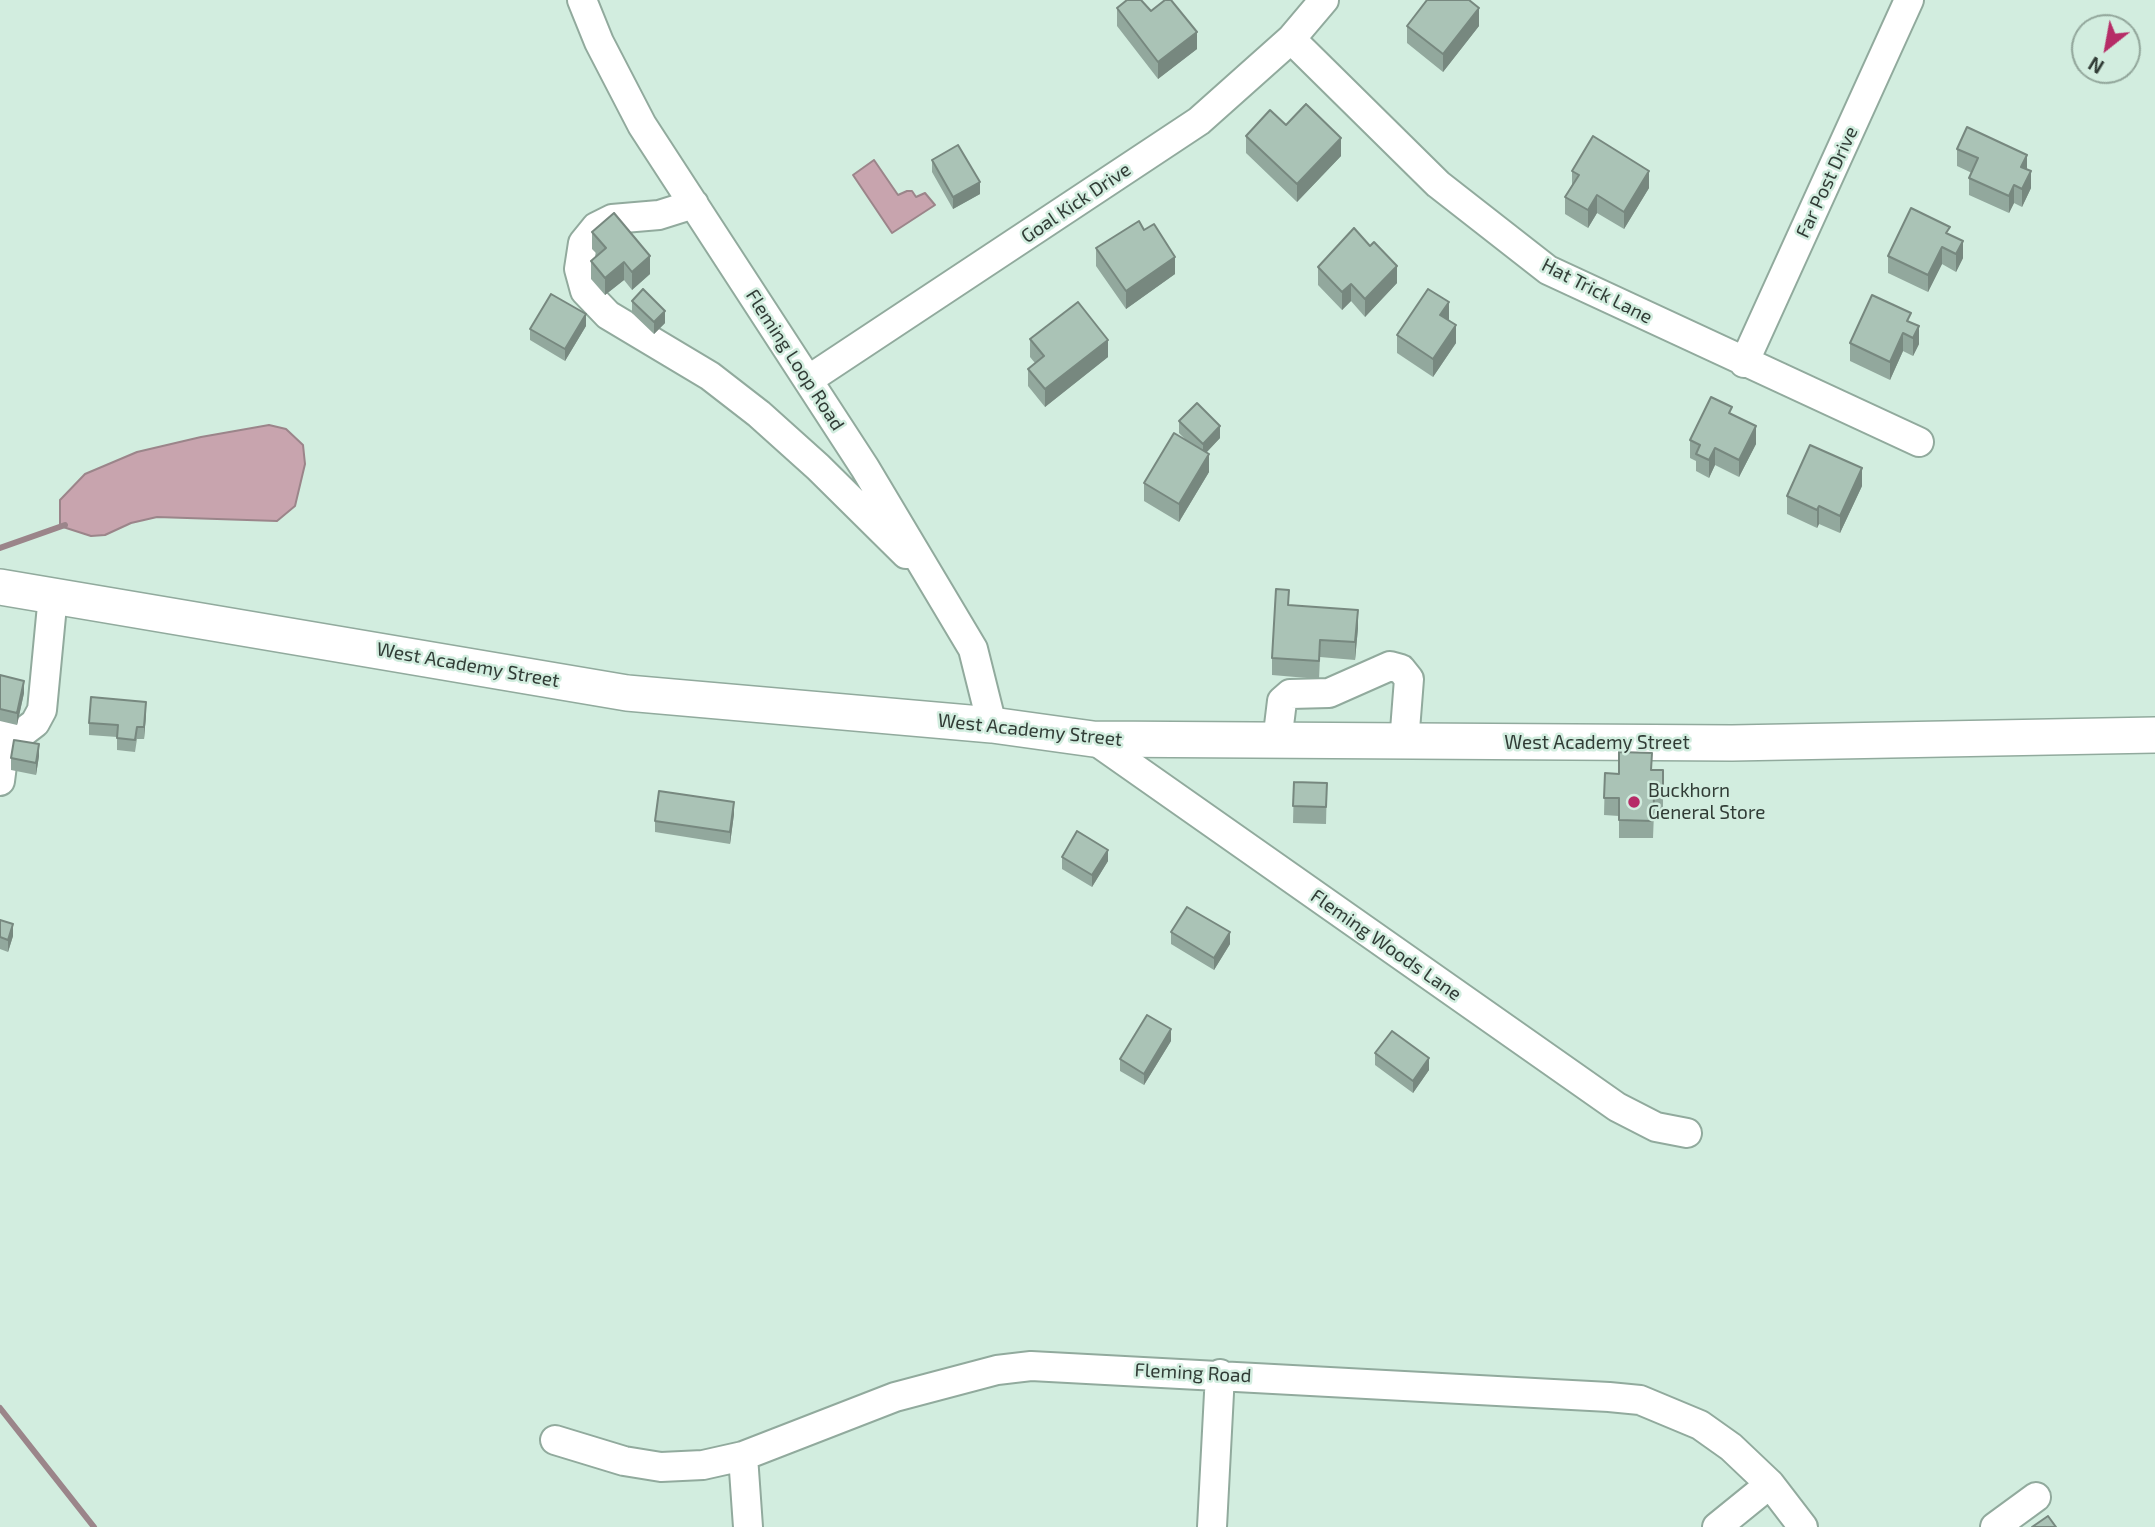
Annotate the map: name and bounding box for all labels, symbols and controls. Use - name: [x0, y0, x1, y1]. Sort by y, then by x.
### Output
- north arrow: [2071, 14, 2141, 84]
- text: N: [2084, 52, 2108, 79]
- street label: Far Post Drive: [1791, 123, 1863, 241]
- street label: Goal Kick Drive: [1017, 158, 1135, 248]
- street label: Hat Trick Lane: [1538, 253, 1656, 329]
- street label: Fleming Loop Road: [741, 285, 849, 435]
- street label: West Academy Street: [375, 638, 561, 692]
- street label: West Academy Street: [937, 709, 1123, 751]
- street label: West Academy Street: [1504, 732, 1690, 754]
- place label: Buckhorn General Store: [1648, 780, 1765, 824]
- marker: Buckhorn General Store: [1626, 794, 1642, 810]
- street label: Fleming Woods Lane: [1306, 884, 1466, 1006]
- street label: Fleming Road: [1134, 1359, 1252, 1387]

